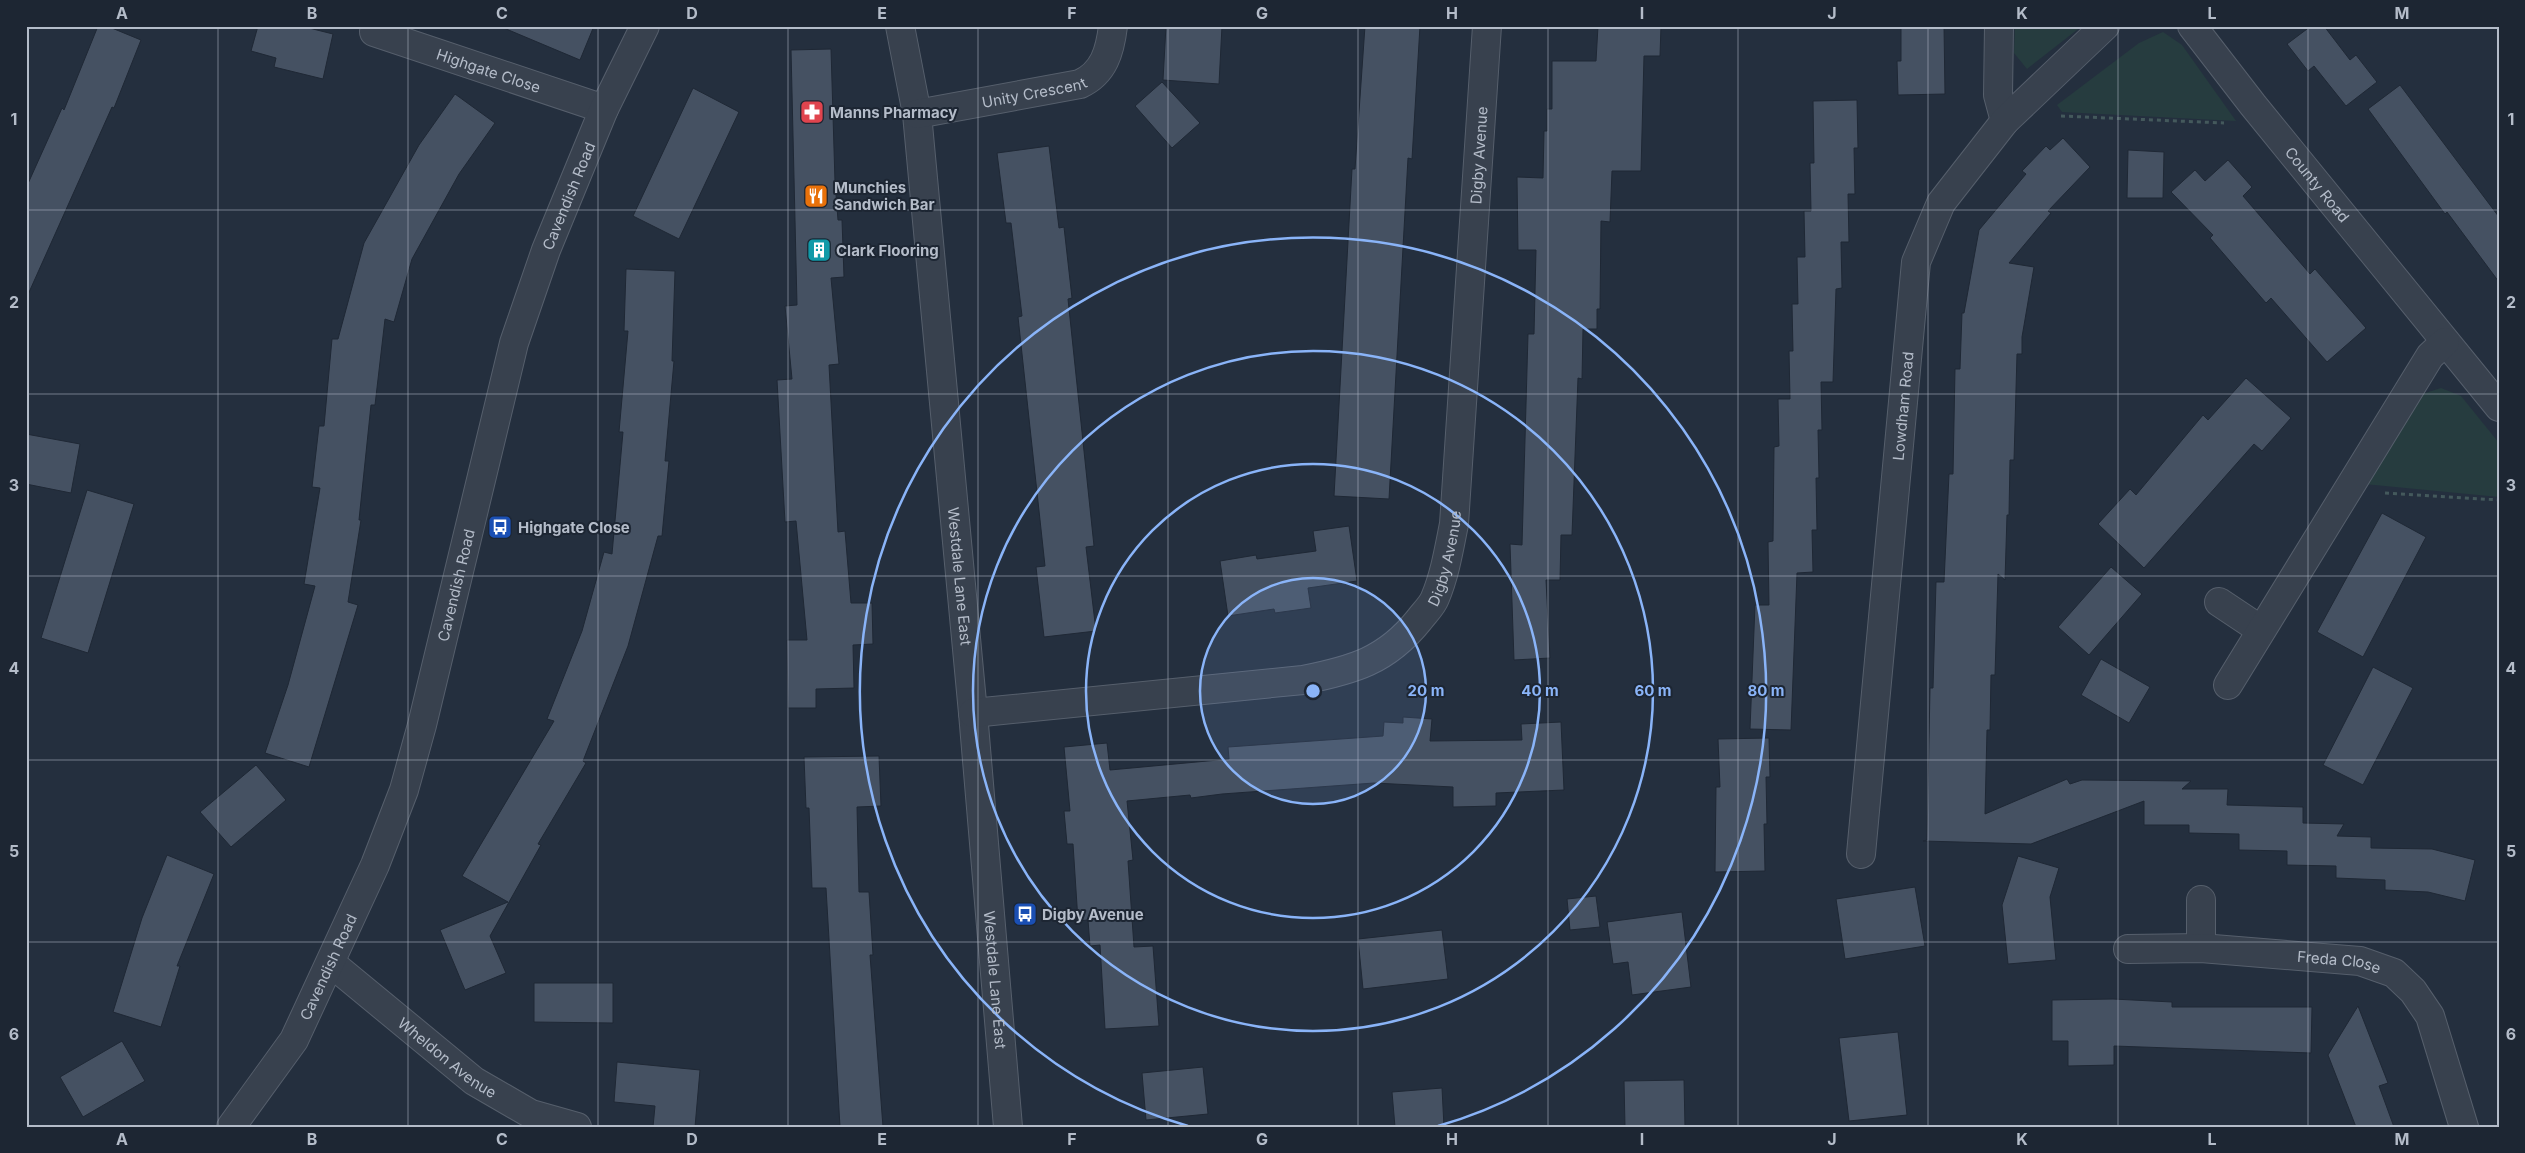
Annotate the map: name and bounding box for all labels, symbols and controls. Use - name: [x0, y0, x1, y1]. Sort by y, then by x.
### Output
- text: A: [116, 3, 128, 23]
- text: B: [307, 3, 317, 23]
- text: C: [496, 3, 508, 23]
- text: D: [686, 3, 698, 23]
- text: E: [877, 3, 887, 23]
- text: F: [1067, 3, 1077, 23]
- text: G: [1256, 3, 1268, 23]
- text: H: [1446, 3, 1458, 23]
- text: I: [1640, 3, 1644, 23]
- text: J: [1827, 3, 1837, 23]
- text: K: [2016, 3, 2028, 23]
- text: L: [2207, 3, 2217, 23]
- text: M: [2395, 3, 2409, 23]
- street label: Highgate Close: [434, 44, 543, 97]
- street label: Unity Crescent: [980, 73, 1090, 111]
- pharmacy icon: Manns Pharmacy: [799, 99, 825, 125]
- place label: Manns Pharmacy: [830, 103, 957, 122]
- street label: Digby Avenue: [1466, 106, 1491, 205]
- text: 1: [11, 109, 17, 129]
- text: 1: [2508, 109, 2514, 129]
- street label: Cavendish Road: [538, 139, 599, 253]
- street label: County Road: [2281, 143, 2354, 226]
- place label: Munchies Sandwich Bar: [834, 178, 935, 214]
- restaurant icon: Munchies Sandwich Bar: [803, 183, 829, 209]
- building icon: Clark Flooring: [806, 237, 832, 263]
- place label: Clark Flooring: [836, 241, 939, 260]
- text: 2: [9, 292, 19, 312]
- text: 2: [2506, 292, 2516, 312]
- street label: Lowdham Road: [1888, 351, 1917, 461]
- text: 3: [9, 475, 19, 495]
- text: 3: [2506, 475, 2516, 495]
- street label: Westdale Lane East: [944, 506, 976, 646]
- street label: Digby Avenue: [1423, 510, 1464, 609]
- bus stop icon: Highgate Close: [487, 514, 513, 540]
- place label: Highgate Close: [518, 518, 630, 537]
- street label: Cavendish Road: [433, 527, 478, 643]
- text: 4: [9, 658, 20, 678]
- text: 4: [2506, 658, 2517, 678]
- text: 20 m: [1408, 681, 1444, 700]
- text: 40 m: [1521, 681, 1559, 700]
- text: 60 m: [1634, 681, 1672, 700]
- text: 80 m: [1747, 681, 1785, 700]
- centre of rings: [1304, 682, 1322, 700]
- text: 5: [9, 841, 19, 861]
- text: 5: [2506, 841, 2516, 861]
- bus stop icon: Digby Avenue: [1012, 901, 1038, 927]
- place label: Digby Avenue: [1042, 905, 1144, 924]
- street label: Westdale Lane East: [980, 910, 1011, 1050]
- street label: Cavendish Road: [295, 911, 361, 1023]
- street label: Freda Close: [2297, 946, 2384, 977]
- street label: Wheldon Avenue: [394, 1013, 500, 1102]
- text: 6: [9, 1024, 19, 1044]
- text: 6: [2506, 1024, 2516, 1044]
- text: A: [116, 1129, 128, 1149]
- text: B: [307, 1129, 317, 1149]
- text: C: [496, 1129, 508, 1149]
- text: D: [686, 1129, 698, 1149]
- text: E: [877, 1129, 887, 1149]
- text: F: [1067, 1129, 1077, 1149]
- text: G: [1256, 1129, 1268, 1149]
- text: H: [1446, 1129, 1458, 1149]
- text: I: [1640, 1129, 1644, 1149]
- text: J: [1827, 1129, 1837, 1149]
- text: K: [2016, 1129, 2028, 1149]
- text: L: [2207, 1129, 2217, 1149]
- text: M: [2395, 1129, 2409, 1149]

